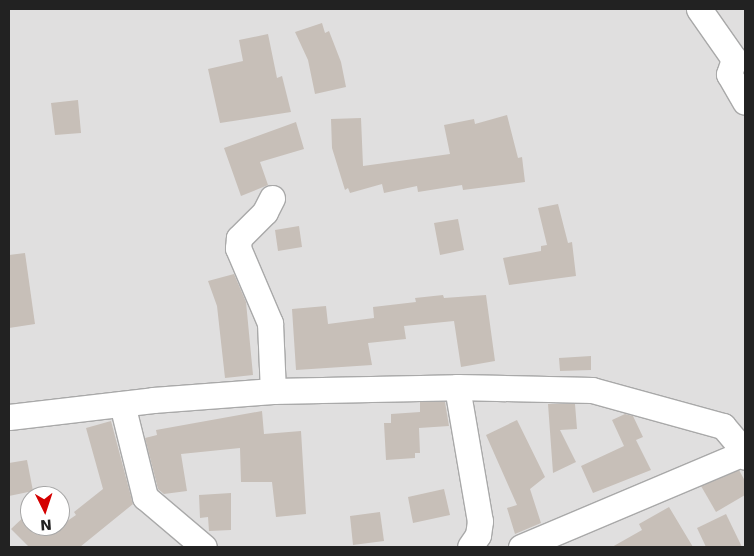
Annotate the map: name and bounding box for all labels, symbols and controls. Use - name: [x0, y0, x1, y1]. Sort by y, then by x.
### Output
- north arrow: [20, 486, 70, 536]
- text: N: [40, 517, 52, 533]

